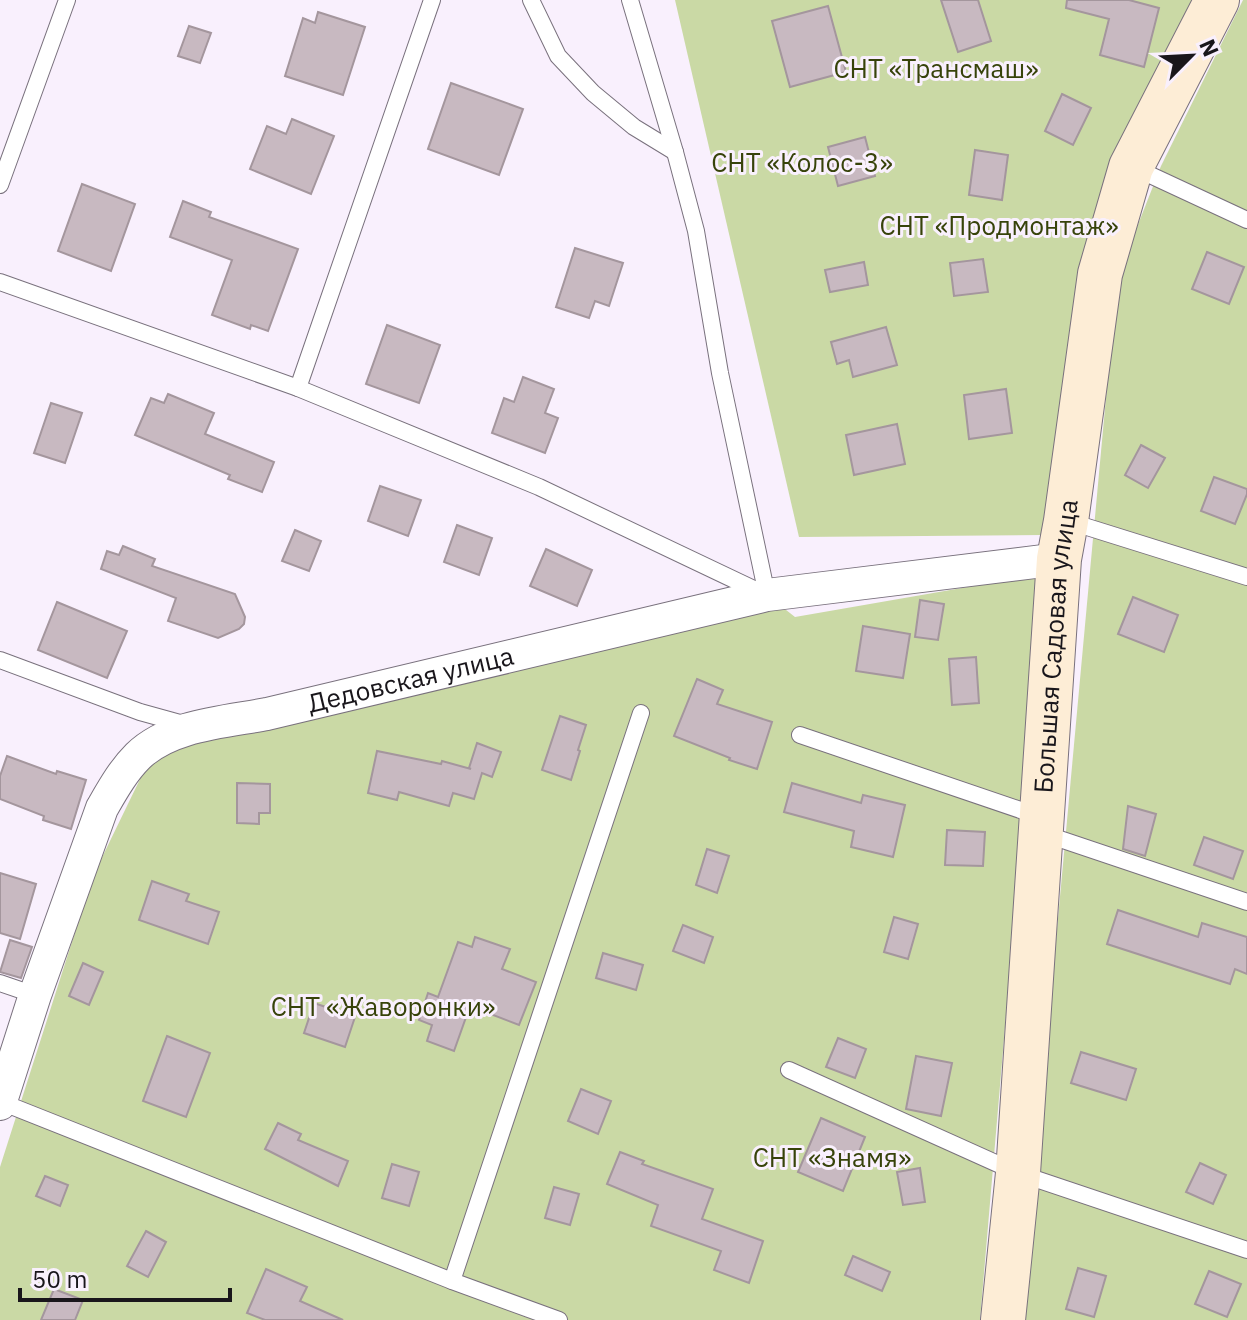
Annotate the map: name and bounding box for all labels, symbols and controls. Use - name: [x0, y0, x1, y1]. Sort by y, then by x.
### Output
- north arrow: [1151, 16, 1231, 96]
- text: N: [1193, 34, 1226, 61]
- park label: СНТ «Трансмаш»: [833, 51, 1039, 85]
- park label: СНТ «Колос-3»: [711, 145, 893, 179]
- park label: СНТ «Продмонтаж»: [879, 208, 1119, 242]
- street label: Большая Садовая улица: [1025, 497, 1085, 794]
- street label: Дедовская улица: [304, 638, 517, 720]
- park label: СНТ «Жаворонки»: [271, 989, 495, 1023]
- park label: СНТ «Знамя»: [753, 1140, 911, 1174]
- scale bar: [20, 1252, 230, 1302]
- text: 50 m: [32, 1263, 87, 1295]

